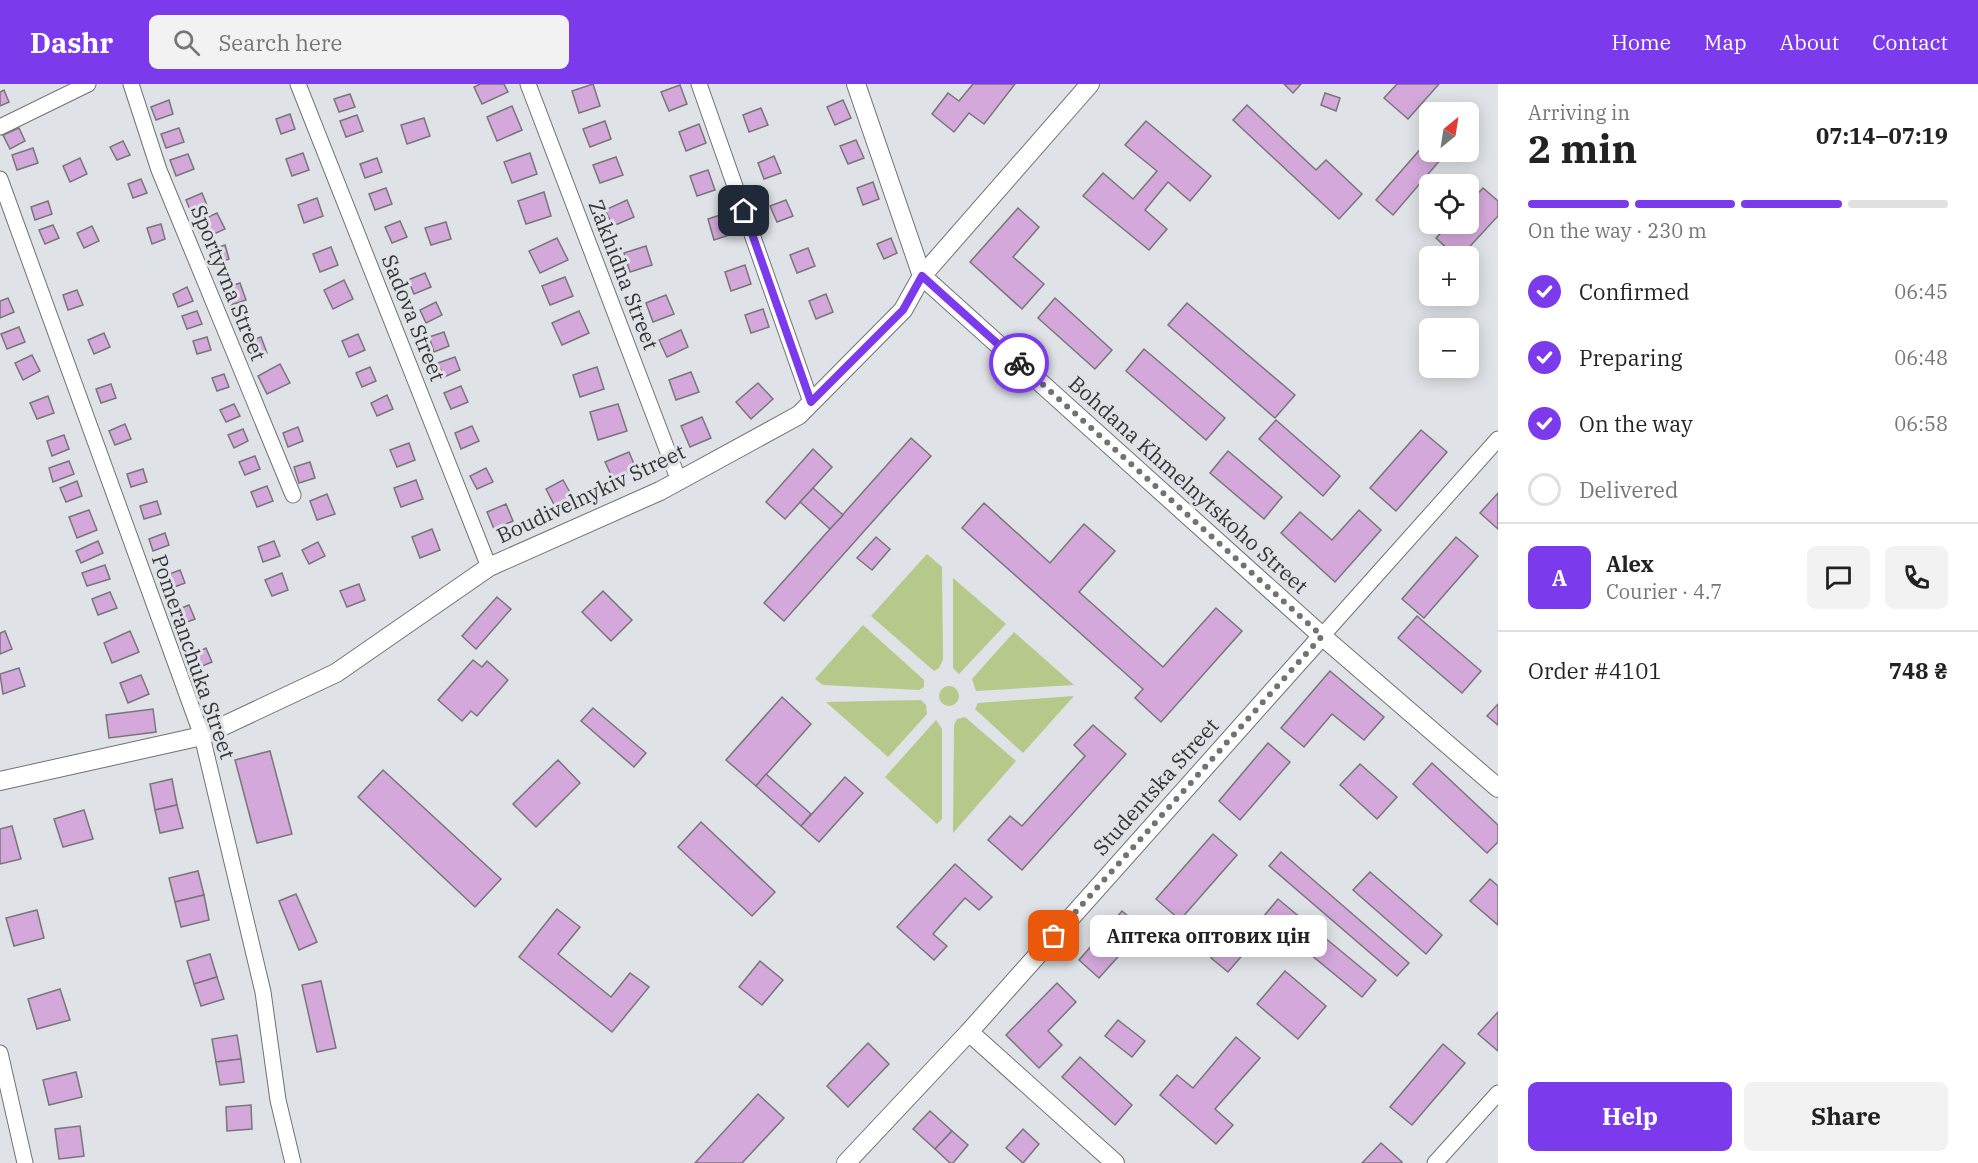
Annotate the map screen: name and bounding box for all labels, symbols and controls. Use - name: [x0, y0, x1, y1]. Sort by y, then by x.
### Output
- search box: [149, 15, 569, 69]
- text: Dashr: [30, 24, 113, 61]
- icon: search: [170, 26, 203, 59]
- text: Search here: [218, 28, 342, 57]
- text: Home: [1611, 28, 1671, 56]
- text: Map: [1704, 28, 1747, 56]
- text: About: [1780, 28, 1839, 56]
- text: Contact: [1872, 28, 1948, 56]
- text: Arriving in: [1528, 99, 1630, 126]
- north arrow: [1419, 102, 1479, 162]
- map controls: [1419, 102, 1479, 378]
- text: 07:14–07:19: [1816, 121, 1948, 150]
- text: 2 min: [1528, 123, 1637, 174]
- button: locate: [1419, 174, 1479, 234]
- pin: [718, 185, 769, 236]
- icon: home: [727, 194, 760, 227]
- street label: Zakhidna Street: [582, 196, 665, 354]
- street label: Sportyvna Street: [185, 201, 273, 365]
- text: On the way · 230 m: [1528, 217, 1707, 244]
- button: +: [1419, 246, 1479, 306]
- street label: Sadova Street: [376, 250, 452, 385]
- icon: check: [1528, 275, 1561, 308]
- text: Confirmed: [1579, 277, 1690, 306]
- text: 06:45: [1894, 278, 1948, 305]
- button: −: [1419, 318, 1479, 378]
- courier: [989, 333, 1049, 393]
- icon: check: [1528, 341, 1561, 374]
- text: Preparing: [1579, 343, 1683, 372]
- text: 06:48: [1894, 344, 1948, 371]
- icon: bike: [1003, 347, 1036, 380]
- street label: Bohdana Khmelnytskoho Street: [1063, 369, 1314, 599]
- icon: check: [1528, 407, 1561, 440]
- text: On the way: [1579, 409, 1693, 438]
- text: 06:58: [1894, 410, 1948, 437]
- street label: Boudivelnykiv Street: [492, 437, 689, 549]
- text: Delivered: [1579, 475, 1678, 504]
- button: chat: [1807, 546, 1870, 609]
- button: phone: [1885, 546, 1948, 609]
- text: Alex: [1606, 549, 1654, 578]
- street label: Pomeranchuka Street: [146, 551, 242, 763]
- text: A: [1552, 563, 1567, 592]
- text: Courier · 4.7: [1606, 578, 1722, 605]
- text: Order #4101: [1528, 656, 1662, 685]
- text: 748 ₴: [1889, 656, 1948, 685]
- street label: Studentska Street: [1086, 712, 1224, 861]
- pin: [1028, 910, 1079, 961]
- callout: Аптека оптових цін: [1090, 915, 1327, 957]
- icon: bag: [1037, 919, 1070, 952]
- text: Аптека оптових цін: [1107, 922, 1310, 949]
- button: Help: [1528, 1082, 1732, 1151]
- button: Share: [1744, 1082, 1948, 1151]

